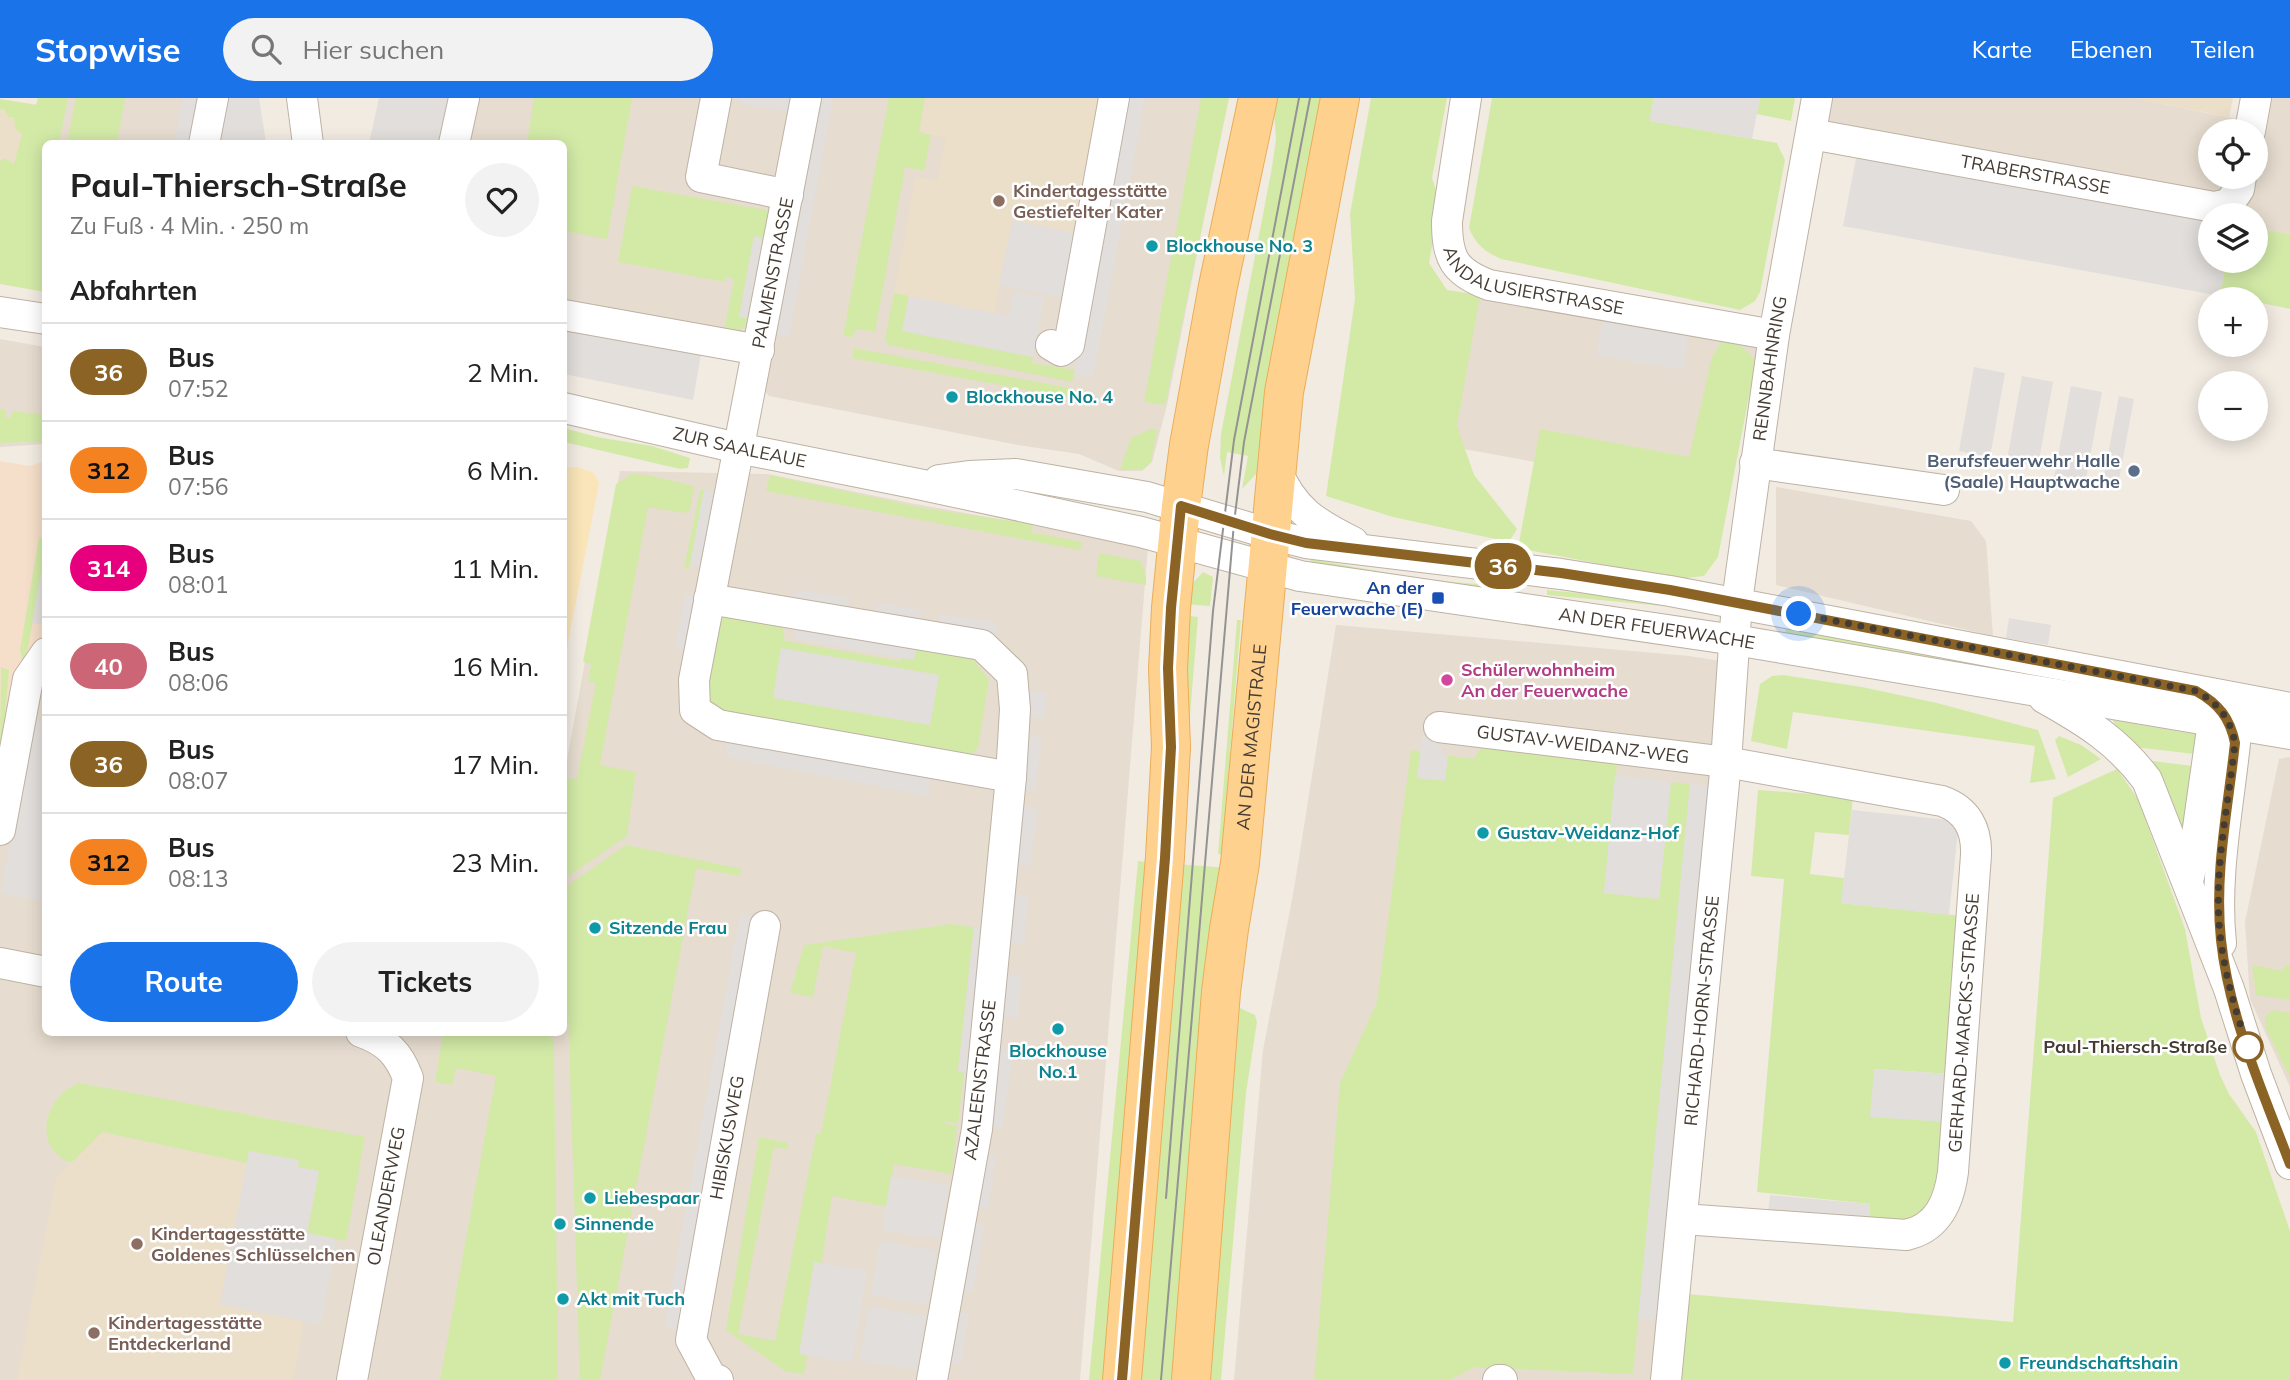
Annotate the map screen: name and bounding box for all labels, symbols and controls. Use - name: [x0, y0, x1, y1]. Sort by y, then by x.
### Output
- search box: [223, 18, 713, 81]
- text: Stopwise: [35, 29, 181, 70]
- icon: search: [247, 30, 285, 68]
- text: Hier suchen: [303, 33, 444, 66]
- text: Karte: [1972, 34, 2032, 64]
- text: Ebenen: [2070, 34, 2153, 64]
- text: Teilen: [2191, 34, 2255, 64]
- map controls: [2198, 119, 2268, 441]
- button: locate: [2198, 119, 2268, 189]
- street label: TRABERSTRASSE: [1959, 149, 2112, 199]
- button: heart: [465, 163, 539, 237]
- text: Paul-Thiersch-Straße: [70, 164, 407, 205]
- place label: Kindertagesstätte Gestiefelter Kater: [1013, 179, 1167, 223]
- marker: Kindertagesstätte Gestiefelter Kater: [991, 193, 1007, 209]
- street label: PALMENSTRASSE: [747, 196, 798, 350]
- button: layers: [2198, 203, 2268, 273]
- text: Zu Fuß · 4 Min. · 250 m: [70, 211, 309, 240]
- place label: Blockhouse No. 3: [1166, 234, 1313, 257]
- marker: Blockhouse No. 3: [1144, 238, 1160, 254]
- street label: ANDALUSIERSTRASSE: [1438, 243, 1626, 319]
- text: Abfahrten: [70, 274, 197, 307]
- button: +: [2198, 287, 2268, 357]
- street label: RENNBAHNRING: [1747, 294, 1792, 442]
- text: Bus: [168, 341, 214, 374]
- text: 2 Min.: [467, 356, 539, 389]
- text: 36: [94, 357, 123, 387]
- button: −: [2198, 371, 2268, 441]
- text: 07:52: [168, 374, 228, 403]
- place label: Blockhouse No. 4: [966, 385, 1113, 408]
- marker: Blockhouse No. 4: [944, 389, 960, 405]
- street label: ZUR SAALEAUE: [671, 421, 808, 472]
- text: Bus: [168, 439, 214, 472]
- place label: Berufsfeuerwehr Halle (Saale) Hauptwache: [1927, 449, 2120, 493]
- text: 6 Min.: [467, 454, 539, 487]
- text: 312: [87, 455, 130, 485]
- marker: Berufsfeuerwehr Halle (Saale) Hauptwache: [2126, 463, 2142, 479]
- text: 07:56: [168, 472, 228, 501]
- text: Bus: [168, 537, 214, 570]
- line badge: 36: [1472, 543, 1534, 589]
- text: 36: [1489, 551, 1517, 581]
- text: 11 Min.: [451, 552, 539, 585]
- text: 314: [87, 553, 130, 583]
- text: 08:01: [168, 570, 228, 599]
- place label: An der Feuerwache (E): [1291, 576, 1425, 620]
- marker: An der Feuerwache (E): [1430, 590, 1446, 606]
- your location: [1781, 596, 1816, 631]
- street label: AN DER FEUERWACHE: [1557, 602, 1757, 654]
- text: Bus: [168, 635, 214, 668]
- street label: AN DER MAGISTRALE: [1231, 643, 1271, 831]
- text: 16 Min.: [451, 650, 539, 683]
- text: 40: [94, 651, 123, 681]
- place label: Schülerwohnheim An der Feuerwache: [1461, 658, 1628, 702]
- text: 08:06: [168, 668, 228, 697]
- marker: Schülerwohnheim An der Feuerwache: [1439, 672, 1455, 688]
- street label: GUSTAV-WEIDANZ-WEG: [1475, 720, 1690, 768]
- text: Bus: [168, 733, 214, 766]
- text: 17 Min.: [451, 748, 539, 781]
- text: 36: [94, 749, 123, 779]
- text: 08:07: [168, 766, 228, 795]
- place label: Gustav-Weidanz-Hof: [1497, 821, 1679, 844]
- marker: Gustav-Weidanz-Hof: [1475, 825, 1491, 841]
- text: Bus: [168, 831, 214, 864]
- text: 23 Min.: [451, 846, 539, 879]
- text: 312: [87, 847, 130, 877]
- text: 08:13: [168, 864, 228, 893]
- street label: GERHARD-MARCKS-STRASSE: [1943, 893, 1984, 1153]
- street label: RICHARD-HORN-STRASSE: [1679, 894, 1724, 1127]
- place label: Sitzende Frau: [609, 916, 727, 939]
- marker: Sitzende Frau: [587, 920, 603, 936]
- button: Route: [70, 942, 298, 1022]
- button: Tickets: [312, 942, 539, 1022]
- street label: AZALEENSTRASSE: [958, 998, 1001, 1161]
- marker: Blockhouse No.1: [1050, 1021, 1066, 1037]
- marker: Paul-Thiersch-Straße: [2233, 1032, 2263, 1062]
- place label: Paul-Thiersch-Straße: [2043, 1035, 2227, 1058]
- place label: Blockhouse No.1: [1009, 1039, 1107, 1083]
- street label: HIBISKUSWEG: [704, 1074, 749, 1201]
- street label: OLEANDERWEG: [361, 1125, 410, 1267]
- place label: Liebespaar: [604, 1186, 700, 1209]
- marker: Liebespaar: [582, 1190, 598, 1206]
- place label: Sinnende: [574, 1212, 654, 1235]
- marker: Sinnende: [552, 1216, 568, 1232]
- place label: Kindertagesstätte Goldenes Schlüsselchen: [151, 1222, 356, 1266]
- marker: Kindertagesstätte Goldenes Schlüsselchen: [129, 1236, 145, 1252]
- place label: Akt mit Tuch: [577, 1287, 685, 1310]
- marker: Akt mit Tuch: [555, 1291, 571, 1307]
- place label: Kindertagesstätte Entdeckerland: [108, 1311, 262, 1355]
- marker: Kindertagesstätte Entdeckerland: [86, 1325, 102, 1341]
- place label: Freundschaftshain: [2019, 1351, 2178, 1374]
- marker: Freundschaftshain: [1997, 1355, 2013, 1371]

